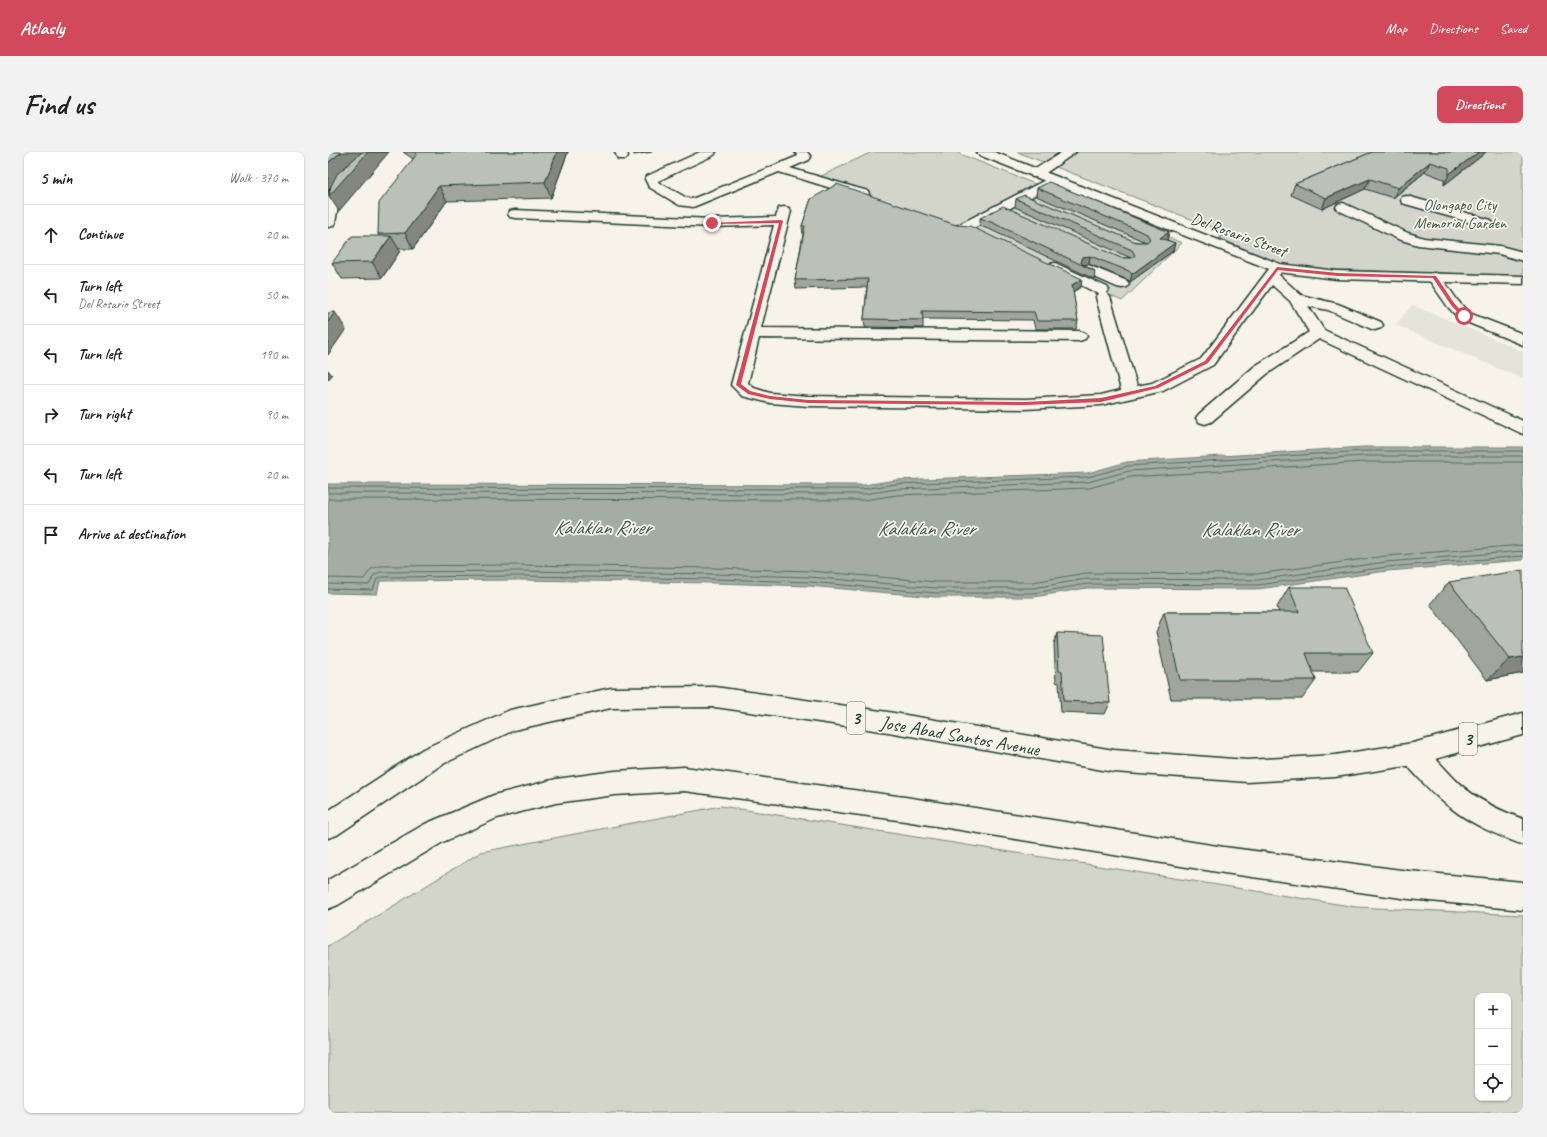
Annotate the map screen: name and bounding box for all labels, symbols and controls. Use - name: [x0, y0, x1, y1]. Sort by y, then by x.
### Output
- text: Atlasly: [20, 16, 64, 40]
- text: Map: [1386, 20, 1407, 37]
- text: Directions: [1429, 20, 1478, 37]
- text: Saved: [1500, 20, 1527, 37]
- button: Directions: [1437, 86, 1523, 123]
- text: Find us: [24, 87, 94, 122]
- text: 5 min: [40, 168, 72, 189]
- text: Walk · 370 m: [229, 170, 288, 186]
- park label: Olongapo City Memorial Garden: [1414, 195, 1507, 233]
- street label: Del Rosario Street: [1188, 208, 1292, 262]
- route end: [703, 214, 721, 232]
- icon: ahead: [40, 224, 62, 246]
- text: Continue: [78, 225, 123, 244]
- text: 20 m: [266, 227, 288, 243]
- text: Turn left: [78, 277, 121, 296]
- icon: left: [40, 284, 62, 306]
- text: 50 m: [266, 287, 288, 303]
- text: Del Rosario Street: [78, 296, 159, 312]
- route start: [1455, 307, 1473, 325]
- icon: left: [40, 344, 62, 366]
- text: Turn left: [78, 345, 121, 364]
- text: 190 m: [260, 347, 288, 363]
- icon: right: [40, 404, 62, 426]
- text: Turn right: [78, 405, 131, 424]
- text: 90 m: [266, 407, 288, 423]
- icon: left: [40, 464, 62, 486]
- text: Turn left: [78, 465, 121, 484]
- text: 20 m: [266, 467, 288, 483]
- water label: Kalaklan River: [554, 515, 654, 540]
- water label: Kalaklan River: [878, 516, 978, 541]
- water label: Kalaklan River: [1202, 517, 1302, 542]
- icon: arrive: [40, 524, 62, 546]
- text: Arrive at destination: [78, 525, 185, 544]
- road number: 3: [847, 702, 865, 734]
- street label: Jose Abad Santos Avenue: [878, 710, 1043, 762]
- road number: 3: [1459, 723, 1477, 755]
- map controls: [1475, 993, 1511, 1101]
- button: +: [1475, 993, 1511, 1029]
- button: −: [1475, 1029, 1511, 1065]
- button: locate: [1475, 1065, 1511, 1101]

